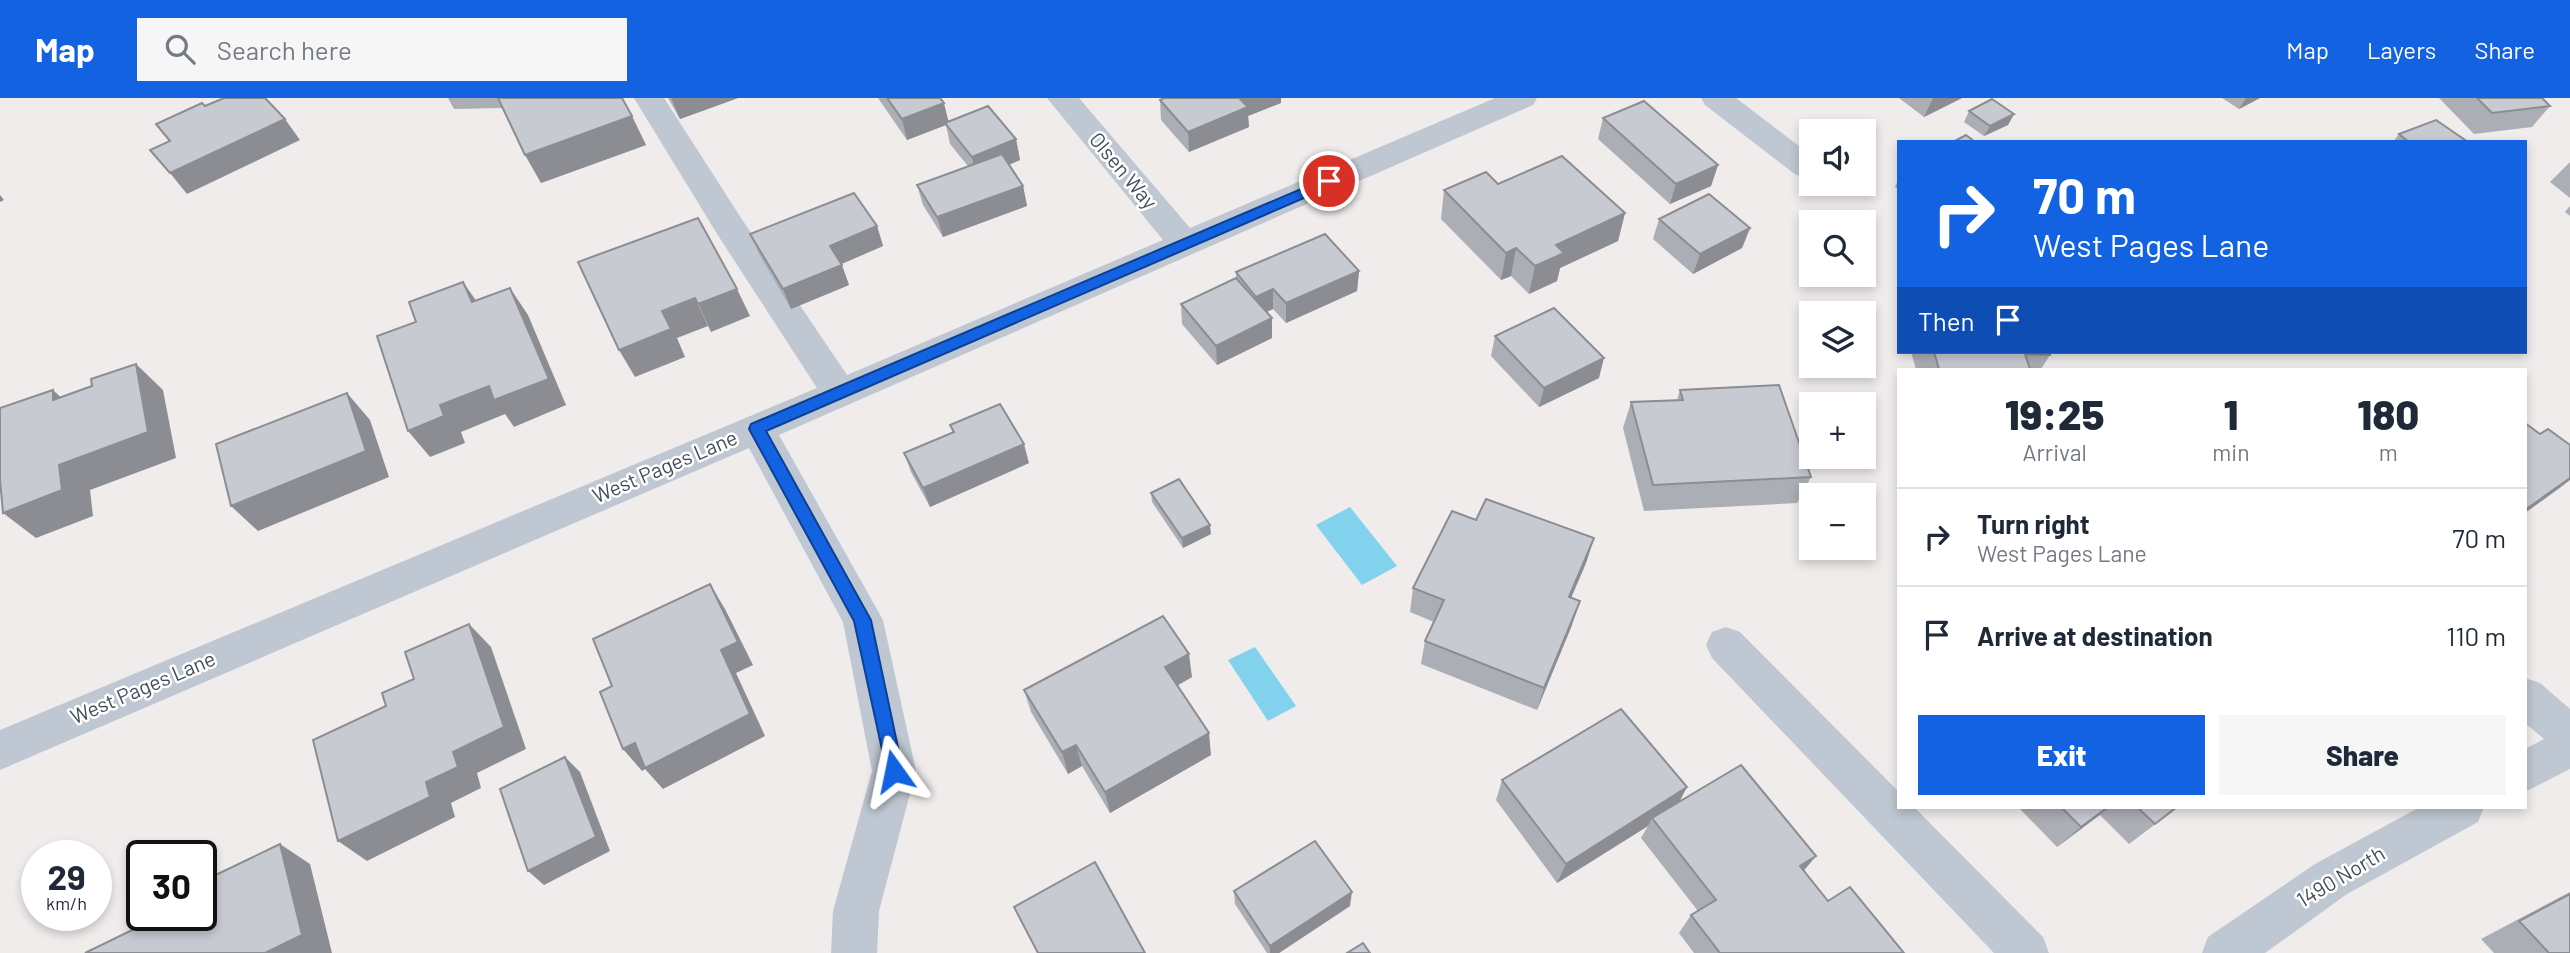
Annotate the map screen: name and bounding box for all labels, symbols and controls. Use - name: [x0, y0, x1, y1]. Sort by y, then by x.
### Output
- search box: [137, 18, 627, 81]
- text: Map: [35, 29, 95, 69]
- icon: search: [161, 30, 199, 68]
- text: Search here: [217, 34, 352, 65]
- text: Map: [2286, 35, 2329, 64]
- text: Layers: [2367, 35, 2436, 64]
- text: Share: [2474, 35, 2535, 64]
- map controls: [1799, 119, 1876, 560]
- button: sound: [1799, 119, 1876, 196]
- street label: Olsen Way: [1085, 127, 1164, 214]
- pin: [1299, 151, 1359, 211]
- icon: arrive: [1310, 162, 1348, 200]
- text: 70 m: [2033, 165, 2136, 224]
- icon: right: [1918, 168, 2009, 259]
- button: search: [1799, 210, 1876, 287]
- text: West Pages Lane: [2033, 225, 2269, 263]
- button: layers: [1799, 301, 1876, 378]
- icon: arrive: [1989, 301, 2027, 339]
- text: Then: [1918, 305, 1975, 336]
- text: 19:25: [2005, 388, 2105, 438]
- text: 1: [2223, 388, 2238, 438]
- text: 180: [2357, 388, 2419, 438]
- button: +: [1799, 392, 1876, 469]
- street label: West Pages Lane: [588, 424, 741, 507]
- text: Arrival: [2022, 438, 2087, 466]
- text: min: [2212, 438, 2250, 466]
- text: m: [2379, 438, 2398, 466]
- button: −: [1799, 483, 1876, 560]
- text: Turn right: [1977, 508, 2090, 539]
- icon: right: [1918, 518, 1956, 556]
- text: 70 m: [2452, 522, 2506, 553]
- text: West Pages Lane: [1977, 539, 2147, 567]
- icon: arrive: [1918, 616, 1956, 654]
- text: Arrive at destination: [1977, 620, 2213, 651]
- text: 110 m: [2446, 620, 2506, 651]
- street label: West Pages Lane: [66, 645, 219, 728]
- button: Exit: [1918, 715, 2205, 795]
- button: Share: [2219, 715, 2506, 795]
- position arrow: [857, 734, 931, 808]
- speed limit sign: 30: [126, 840, 217, 931]
- street label: 1490 North: [2292, 840, 2389, 912]
- text: 29: [47, 855, 86, 897]
- text: km/h: [46, 892, 87, 914]

